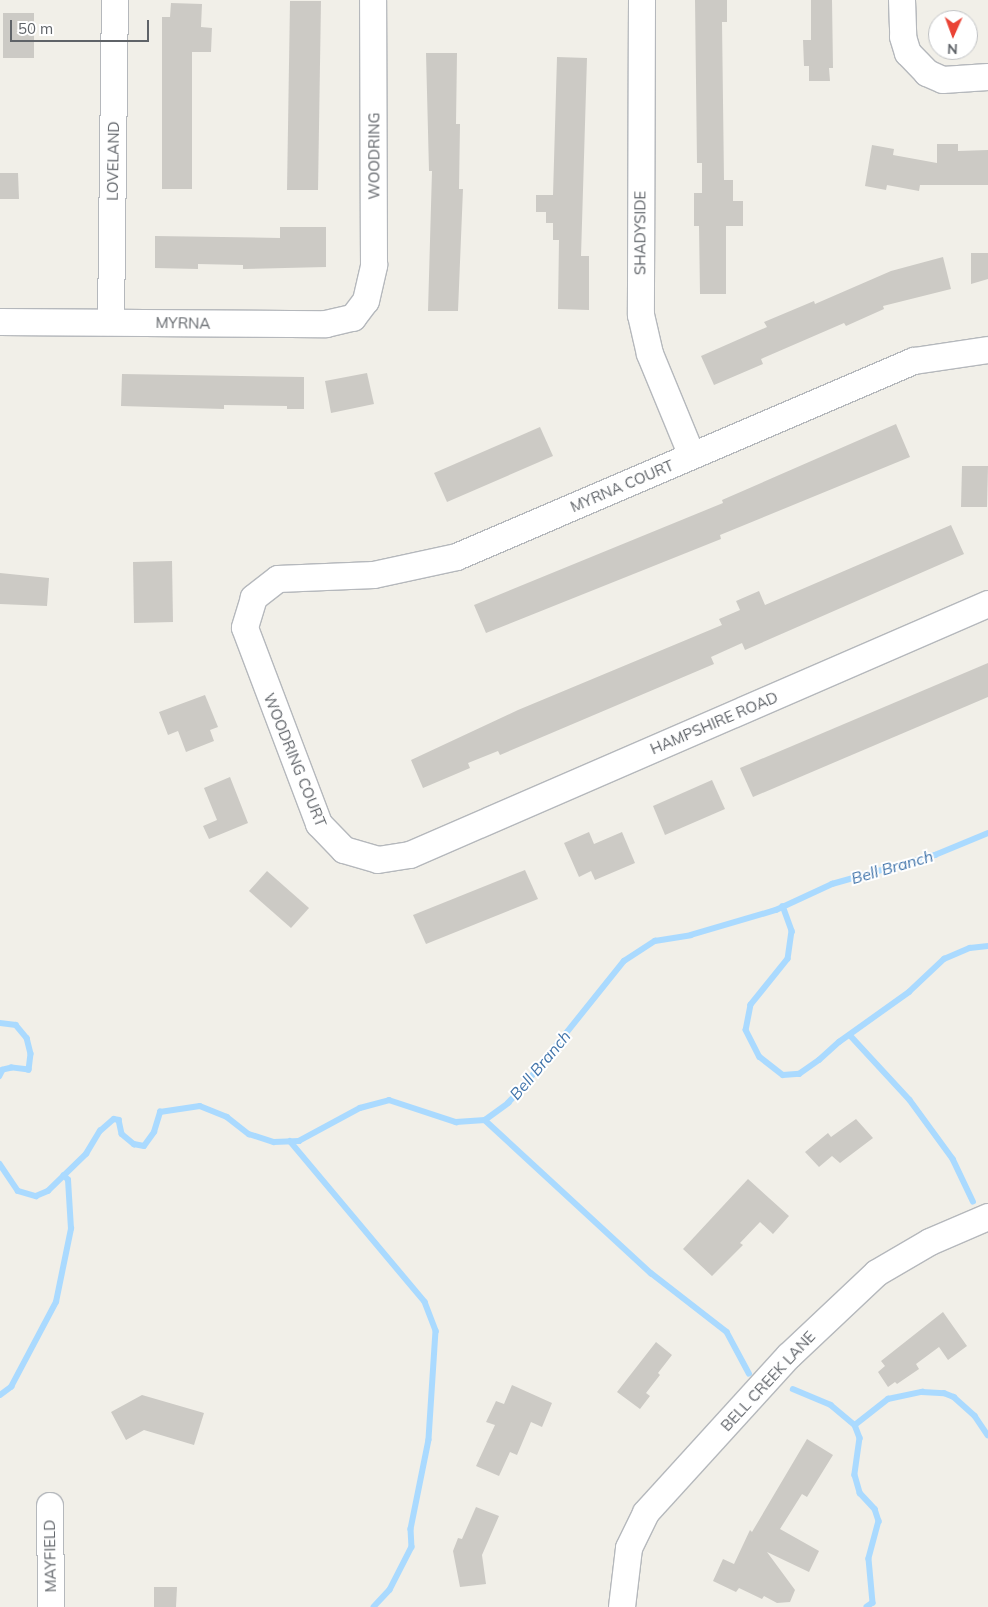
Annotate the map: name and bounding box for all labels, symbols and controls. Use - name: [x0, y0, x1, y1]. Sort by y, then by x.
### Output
- scale bar: [12, 10, 151, 42]
- north arrow: [928, 10, 978, 60]
- text: 50 m: [18, 19, 53, 38]
- text: N: [947, 40, 958, 58]
- street label: WOODRING: [365, 112, 383, 200]
- street label: LOVELAND: [103, 121, 123, 201]
- street label: SHADYSIDE: [631, 191, 649, 275]
- street label: MYRNA: [155, 314, 211, 332]
- street label: MYRNA COURT: [568, 456, 676, 516]
- street label: HAMPSHIRE ROAD: [647, 688, 781, 758]
- street label: WOODRING COURT: [260, 690, 330, 830]
- water label: Bell Branch: [849, 846, 935, 888]
- water label: Bell Branch: [506, 1027, 574, 1103]
- street label: BELL CREEK LANE: [717, 1327, 819, 1435]
- street label: MAYFIELD: [40, 1519, 60, 1593]

